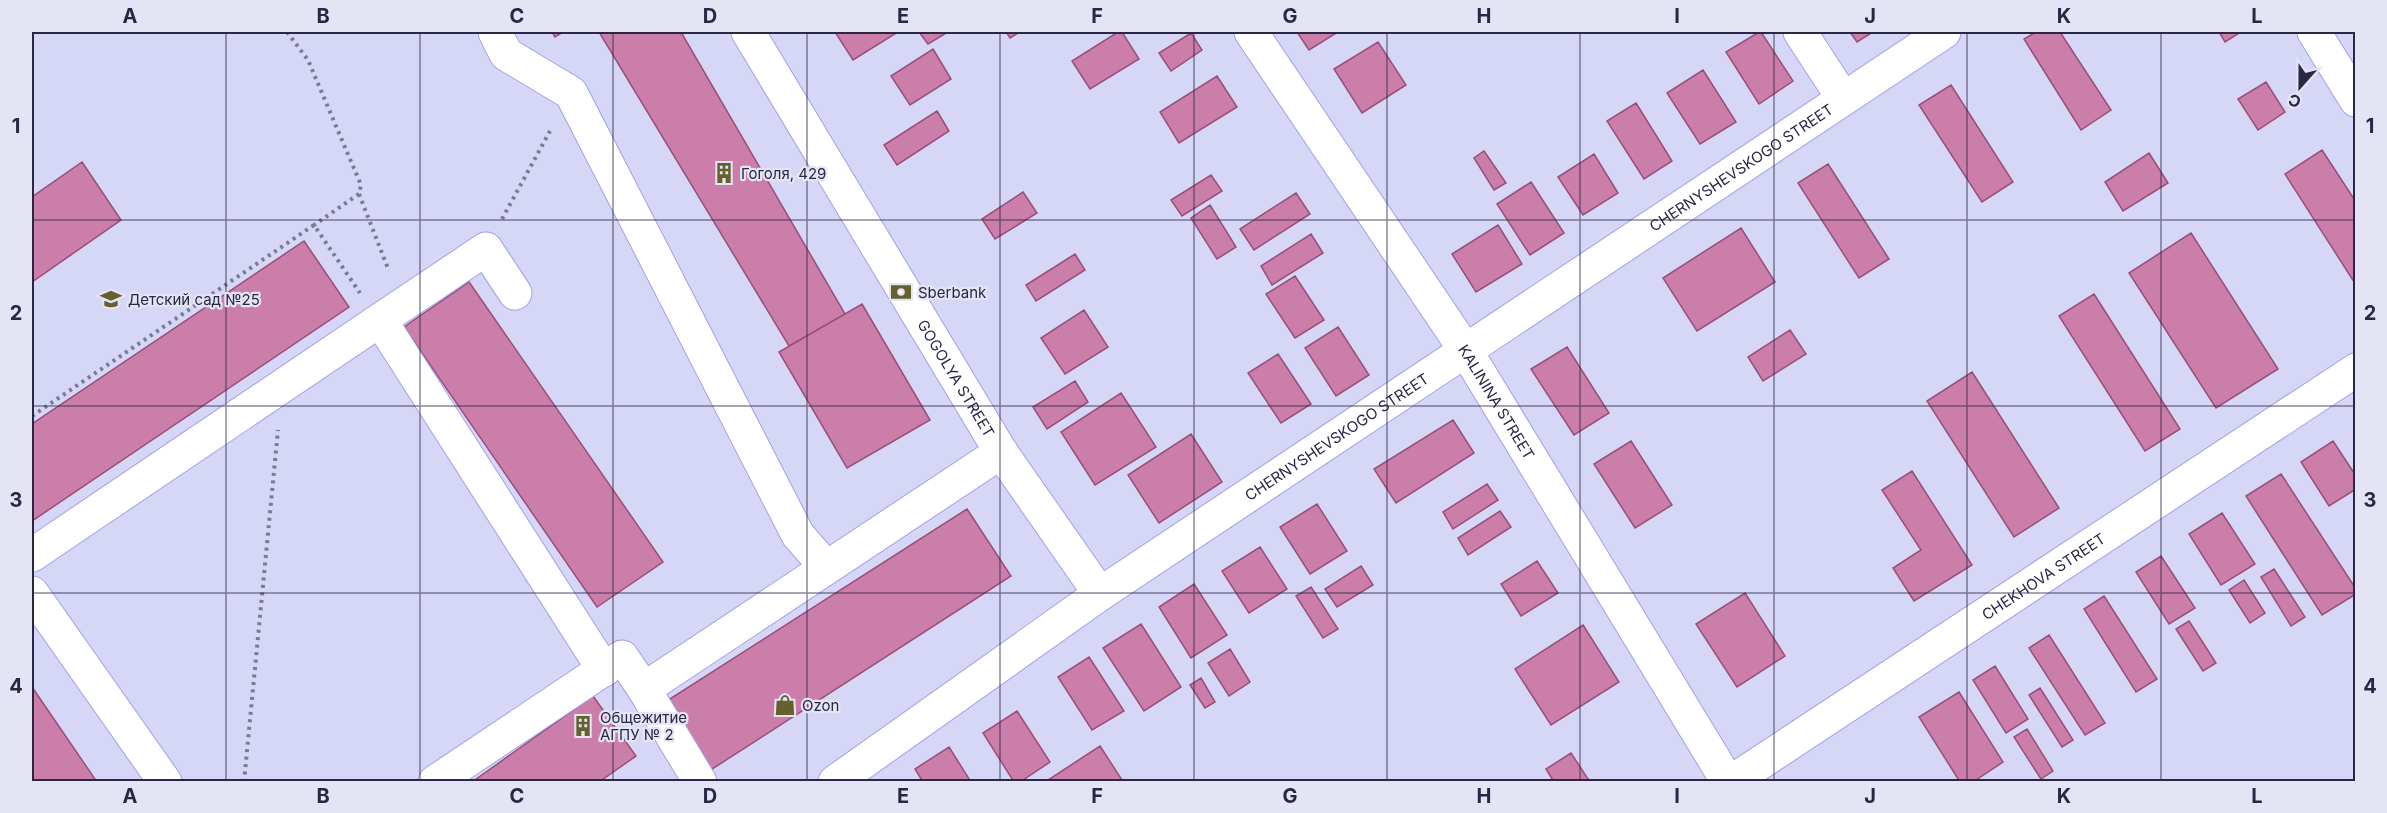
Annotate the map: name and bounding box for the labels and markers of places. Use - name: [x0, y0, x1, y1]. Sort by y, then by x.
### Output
- building icon: Гоголя, 429: [712, 161, 736, 185]
- place label: Гоголя, 429: [741, 164, 826, 183]
- bank icon: Sberbank: [889, 280, 913, 304]
- place label: Sberbank: [918, 283, 987, 302]
- school or university icon: Детский сад №25: [99, 287, 123, 311]
- place label: Детский сад №25: [128, 290, 260, 309]
- shop icon: Ozon: [773, 693, 797, 717]
- place label: Ozon: [802, 696, 839, 715]
- place label: Общежитие АГПУ № 2: [600, 708, 687, 744]
- building icon: Общежитие АГПУ № 2: [571, 714, 595, 738]

